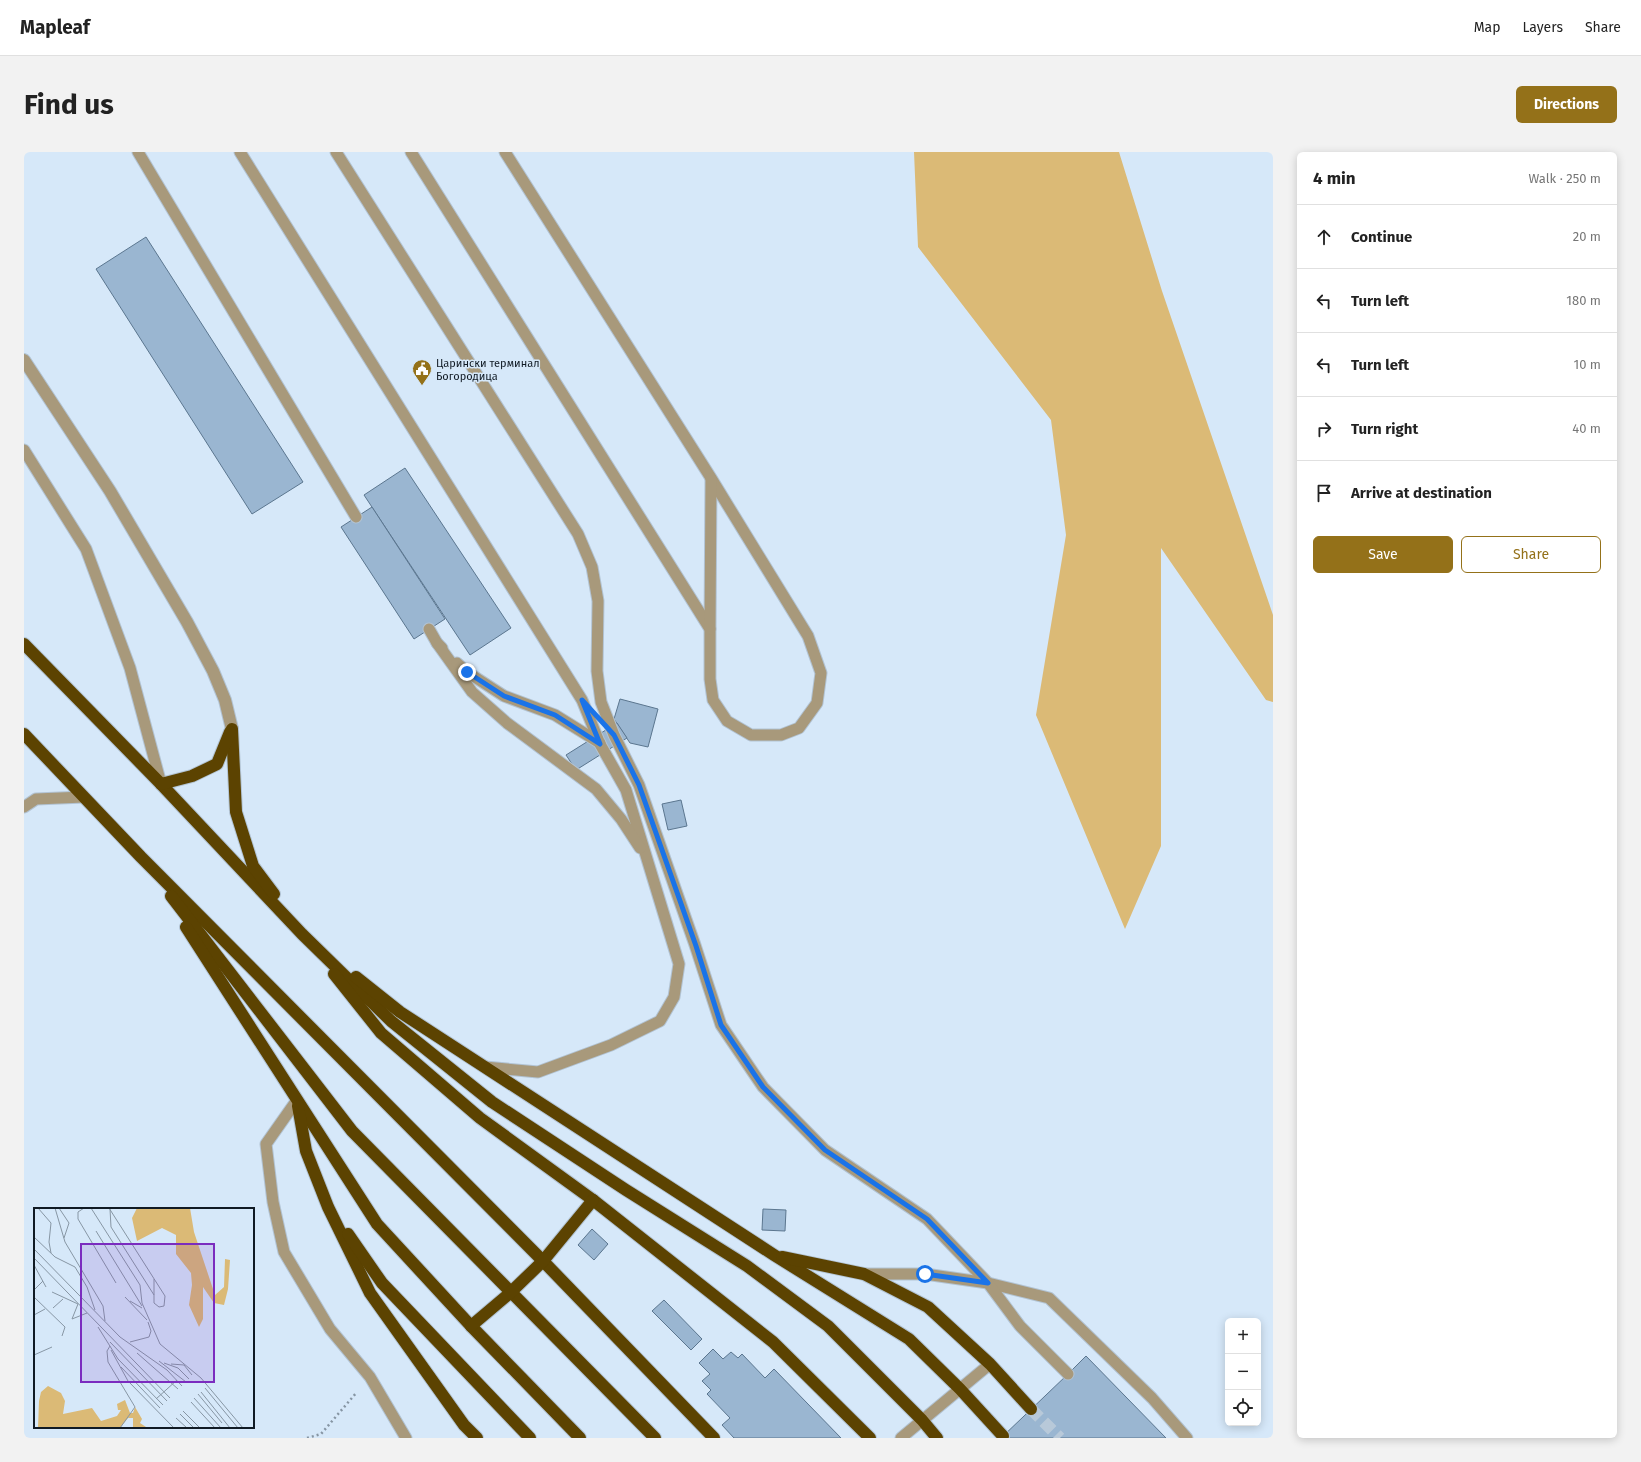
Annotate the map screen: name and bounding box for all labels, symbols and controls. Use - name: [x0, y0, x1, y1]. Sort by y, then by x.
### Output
- text: Mapleaf: [20, 16, 90, 39]
- text: Map: [1474, 19, 1500, 36]
- text: Layers: [1522, 19, 1563, 36]
- text: Share: [1585, 19, 1621, 36]
- button: Directions: [1516, 86, 1617, 123]
- text: Find us: [24, 88, 114, 121]
- text: 4 min: [1313, 168, 1356, 189]
- text: Walk · 250 m: [1528, 171, 1601, 186]
- icon: ahead: [1313, 226, 1335, 248]
- text: Continue: [1351, 228, 1412, 246]
- text: 20 m: [1573, 229, 1601, 244]
- icon: left: [1313, 290, 1335, 312]
- text: Turn left: [1351, 292, 1409, 310]
- text: 180 m: [1566, 293, 1601, 308]
- icon: left: [1313, 354, 1335, 376]
- text: Turn left: [1351, 356, 1409, 374]
- place label: Царински терминал Богородица: [436, 357, 539, 383]
- text: 10 m: [1574, 357, 1601, 372]
- public building icon: Царински терминал Богородица: [411, 358, 433, 386]
- icon: right: [1313, 418, 1335, 440]
- text: Turn right: [1351, 420, 1418, 438]
- text: 40 m: [1572, 421, 1601, 436]
- icon: arrive: [1313, 482, 1335, 504]
- text: Arrive at destination: [1351, 484, 1492, 502]
- button: Save: [1313, 536, 1453, 573]
- button: Share: [1461, 536, 1601, 573]
- route end: [458, 663, 476, 681]
- inset map: [34, 1208, 254, 1428]
- route start: [916, 1265, 934, 1283]
- map controls: [1225, 1318, 1261, 1426]
- button: +: [1225, 1318, 1261, 1354]
- button: −: [1225, 1354, 1261, 1390]
- button: locate: [1225, 1390, 1261, 1426]

